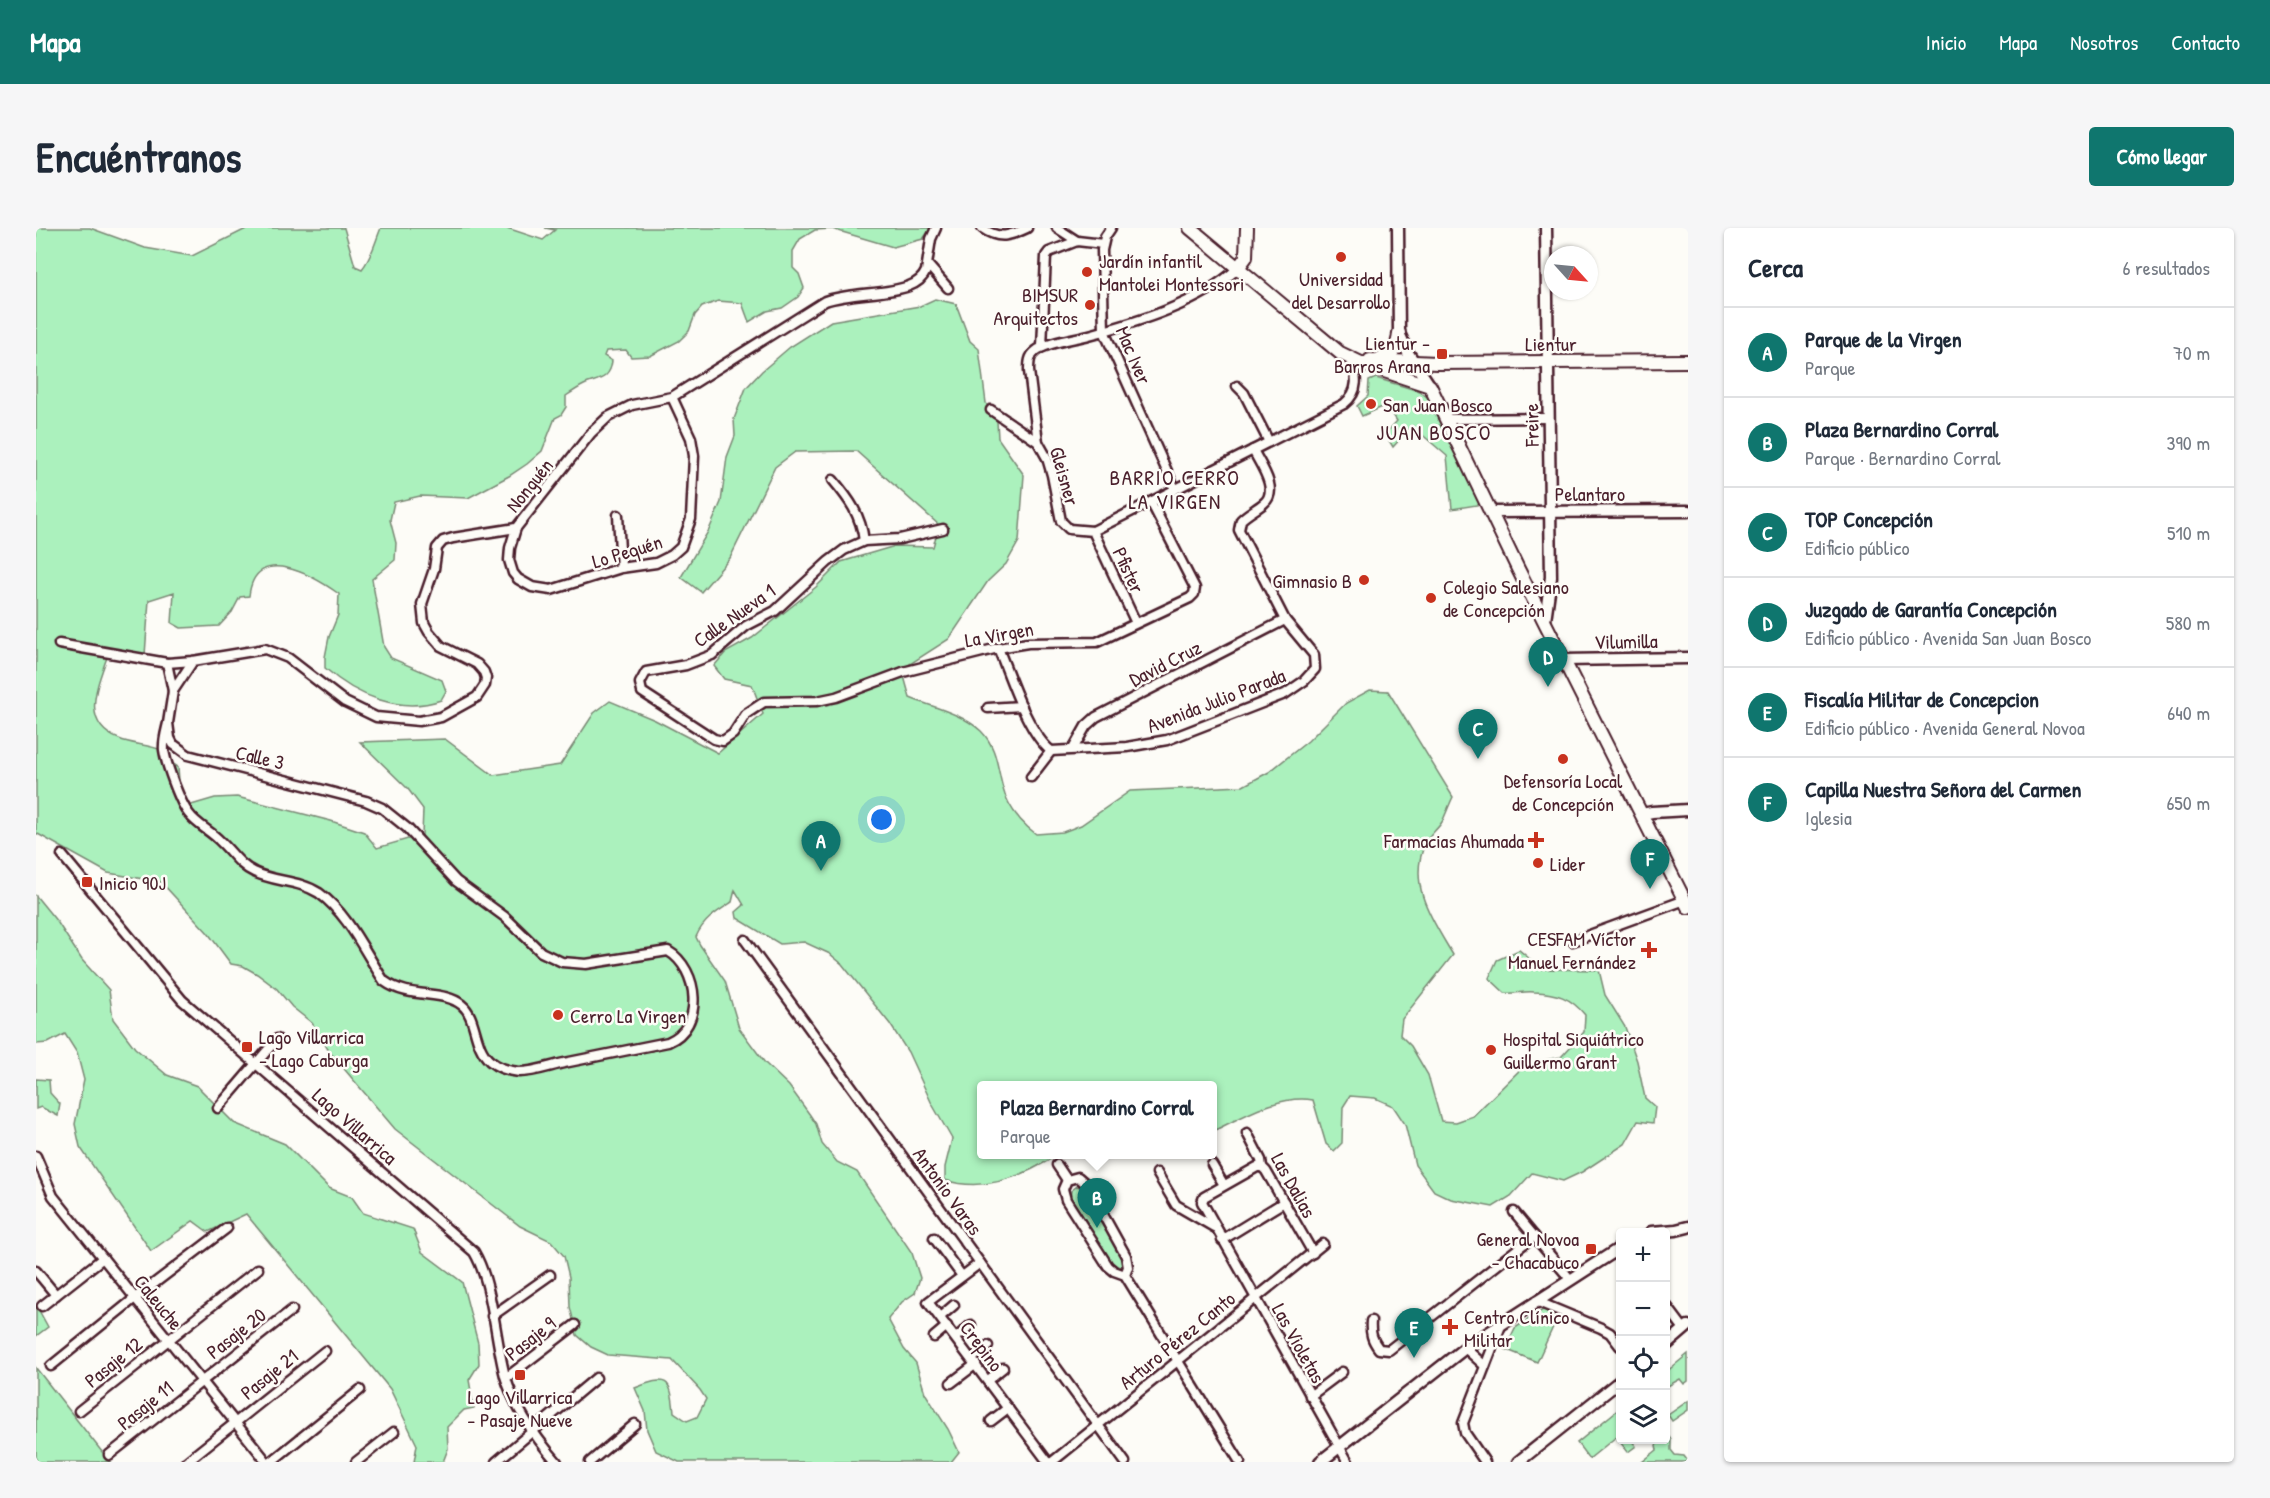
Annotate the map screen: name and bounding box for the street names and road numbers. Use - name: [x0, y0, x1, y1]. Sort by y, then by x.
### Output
- street label: Mac Iver: [1110, 322, 1158, 388]
- street label: Lientur: [1525, 330, 1577, 357]
- street label: Freire: [1517, 403, 1545, 448]
- street label: Gleisner: [1044, 444, 1086, 509]
- street label: Nonguén: [499, 453, 559, 517]
- street label: Pelantaro: [1555, 480, 1625, 507]
- street label: Lo Pequén: [589, 528, 665, 574]
- street label: Pfister: [1107, 543, 1151, 598]
- street label: Calle Nueva 1: [688, 577, 780, 653]
- street label: La Virgen: [963, 615, 1035, 653]
- street label: Vilumilla: [1594, 627, 1658, 655]
- street label: David Cruz: [1124, 633, 1206, 693]
- street label: Avenida Julio Parada: [1143, 661, 1289, 739]
- street label: Calle 3: [233, 738, 287, 776]
- street label: Lago Villarrica: [307, 1082, 403, 1171]
- street label: Antonio Varas: [907, 1142, 989, 1241]
- street label: Las Dalias: [1265, 1148, 1323, 1223]
- street label: Caleuche: [128, 1269, 190, 1335]
- street label: Arturo Pérez Canto: [1113, 1285, 1241, 1395]
- street label: Las Violetas: [1266, 1298, 1332, 1388]
- street label: Pasaje 20: [201, 1301, 271, 1365]
- street label: Pasaje 9: [499, 1310, 561, 1366]
- street label: Crepino: [954, 1315, 1010, 1377]
- street label: Pasaje 12: [79, 1330, 148, 1394]
- street label: Pasaje 21: [235, 1342, 303, 1406]
- street label: Pasaje 11: [111, 1374, 179, 1436]

